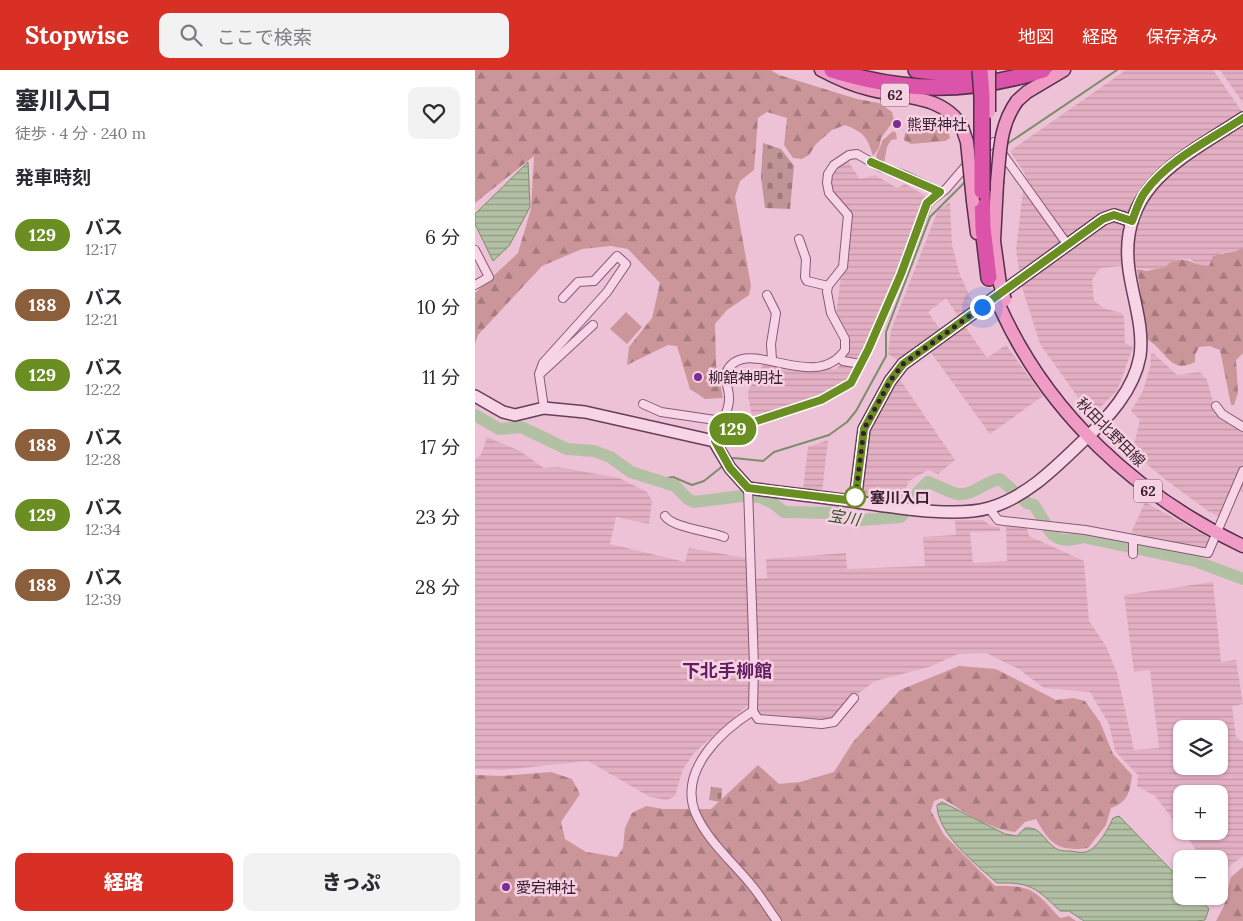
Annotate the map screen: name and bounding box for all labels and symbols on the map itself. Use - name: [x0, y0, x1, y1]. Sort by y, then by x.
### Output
- road number: 62: [881, 84, 909, 106]
- place label: 熊野神社: [907, 115, 967, 134]
- marker: 熊野神社: [891, 118, 903, 130]
- your location: [970, 295, 995, 320]
- place label: 柳舘神明社: [708, 368, 783, 387]
- marker: 柳舘神明社: [692, 371, 704, 383]
- street label: 秋田北野田線: [1072, 393, 1150, 471]
- line badge: 129: [704, 413, 762, 445]
- road number: 62: [1134, 480, 1162, 502]
- marker: 塞川入口: [844, 486, 866, 508]
- place label: 塞川入口: [870, 488, 930, 507]
- water label: 宝川: [827, 505, 863, 530]
- district label: 下北手柳館: [682, 659, 772, 682]
- place label: 愛宕神社: [516, 878, 576, 897]
- marker: 愛宕神社: [500, 881, 512, 893]

